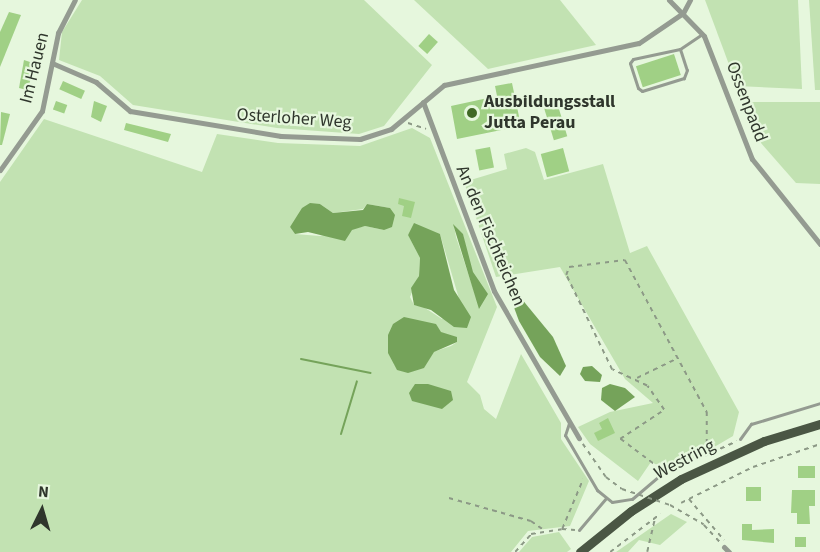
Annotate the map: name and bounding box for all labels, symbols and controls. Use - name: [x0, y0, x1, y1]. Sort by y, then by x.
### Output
- street label: Im Hauen: [16, 30, 54, 106]
- street label: Ossenpadd: [721, 59, 771, 145]
- place label: Ausbildungsstall Jutta Perau: [484, 92, 615, 134]
- street label: Osterloher Weg: [236, 104, 352, 134]
- marker: Ausbildungsstall Jutta Perau: [465, 106, 479, 120]
- street label: An den Fischteichen: [451, 163, 529, 309]
- street label: Westring: [651, 435, 719, 485]
- north arrow: [12, 480, 72, 540]
- text: N: [37, 481, 50, 503]

